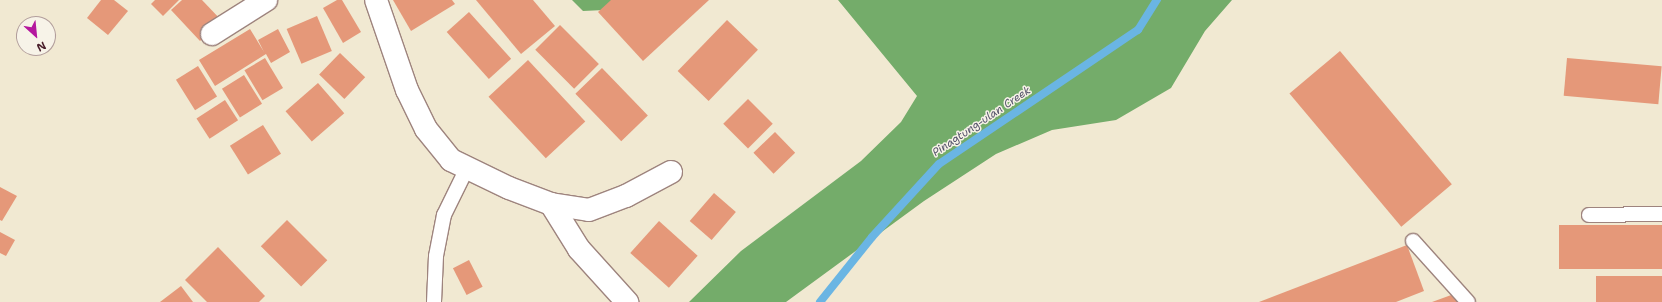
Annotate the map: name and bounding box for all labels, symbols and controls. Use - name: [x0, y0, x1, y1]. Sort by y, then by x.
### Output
- north arrow: [16, 16, 56, 56]
- text: N: [34, 38, 49, 55]
- water label: Pinagtung-ulan Creek: [930, 84, 1034, 160]

